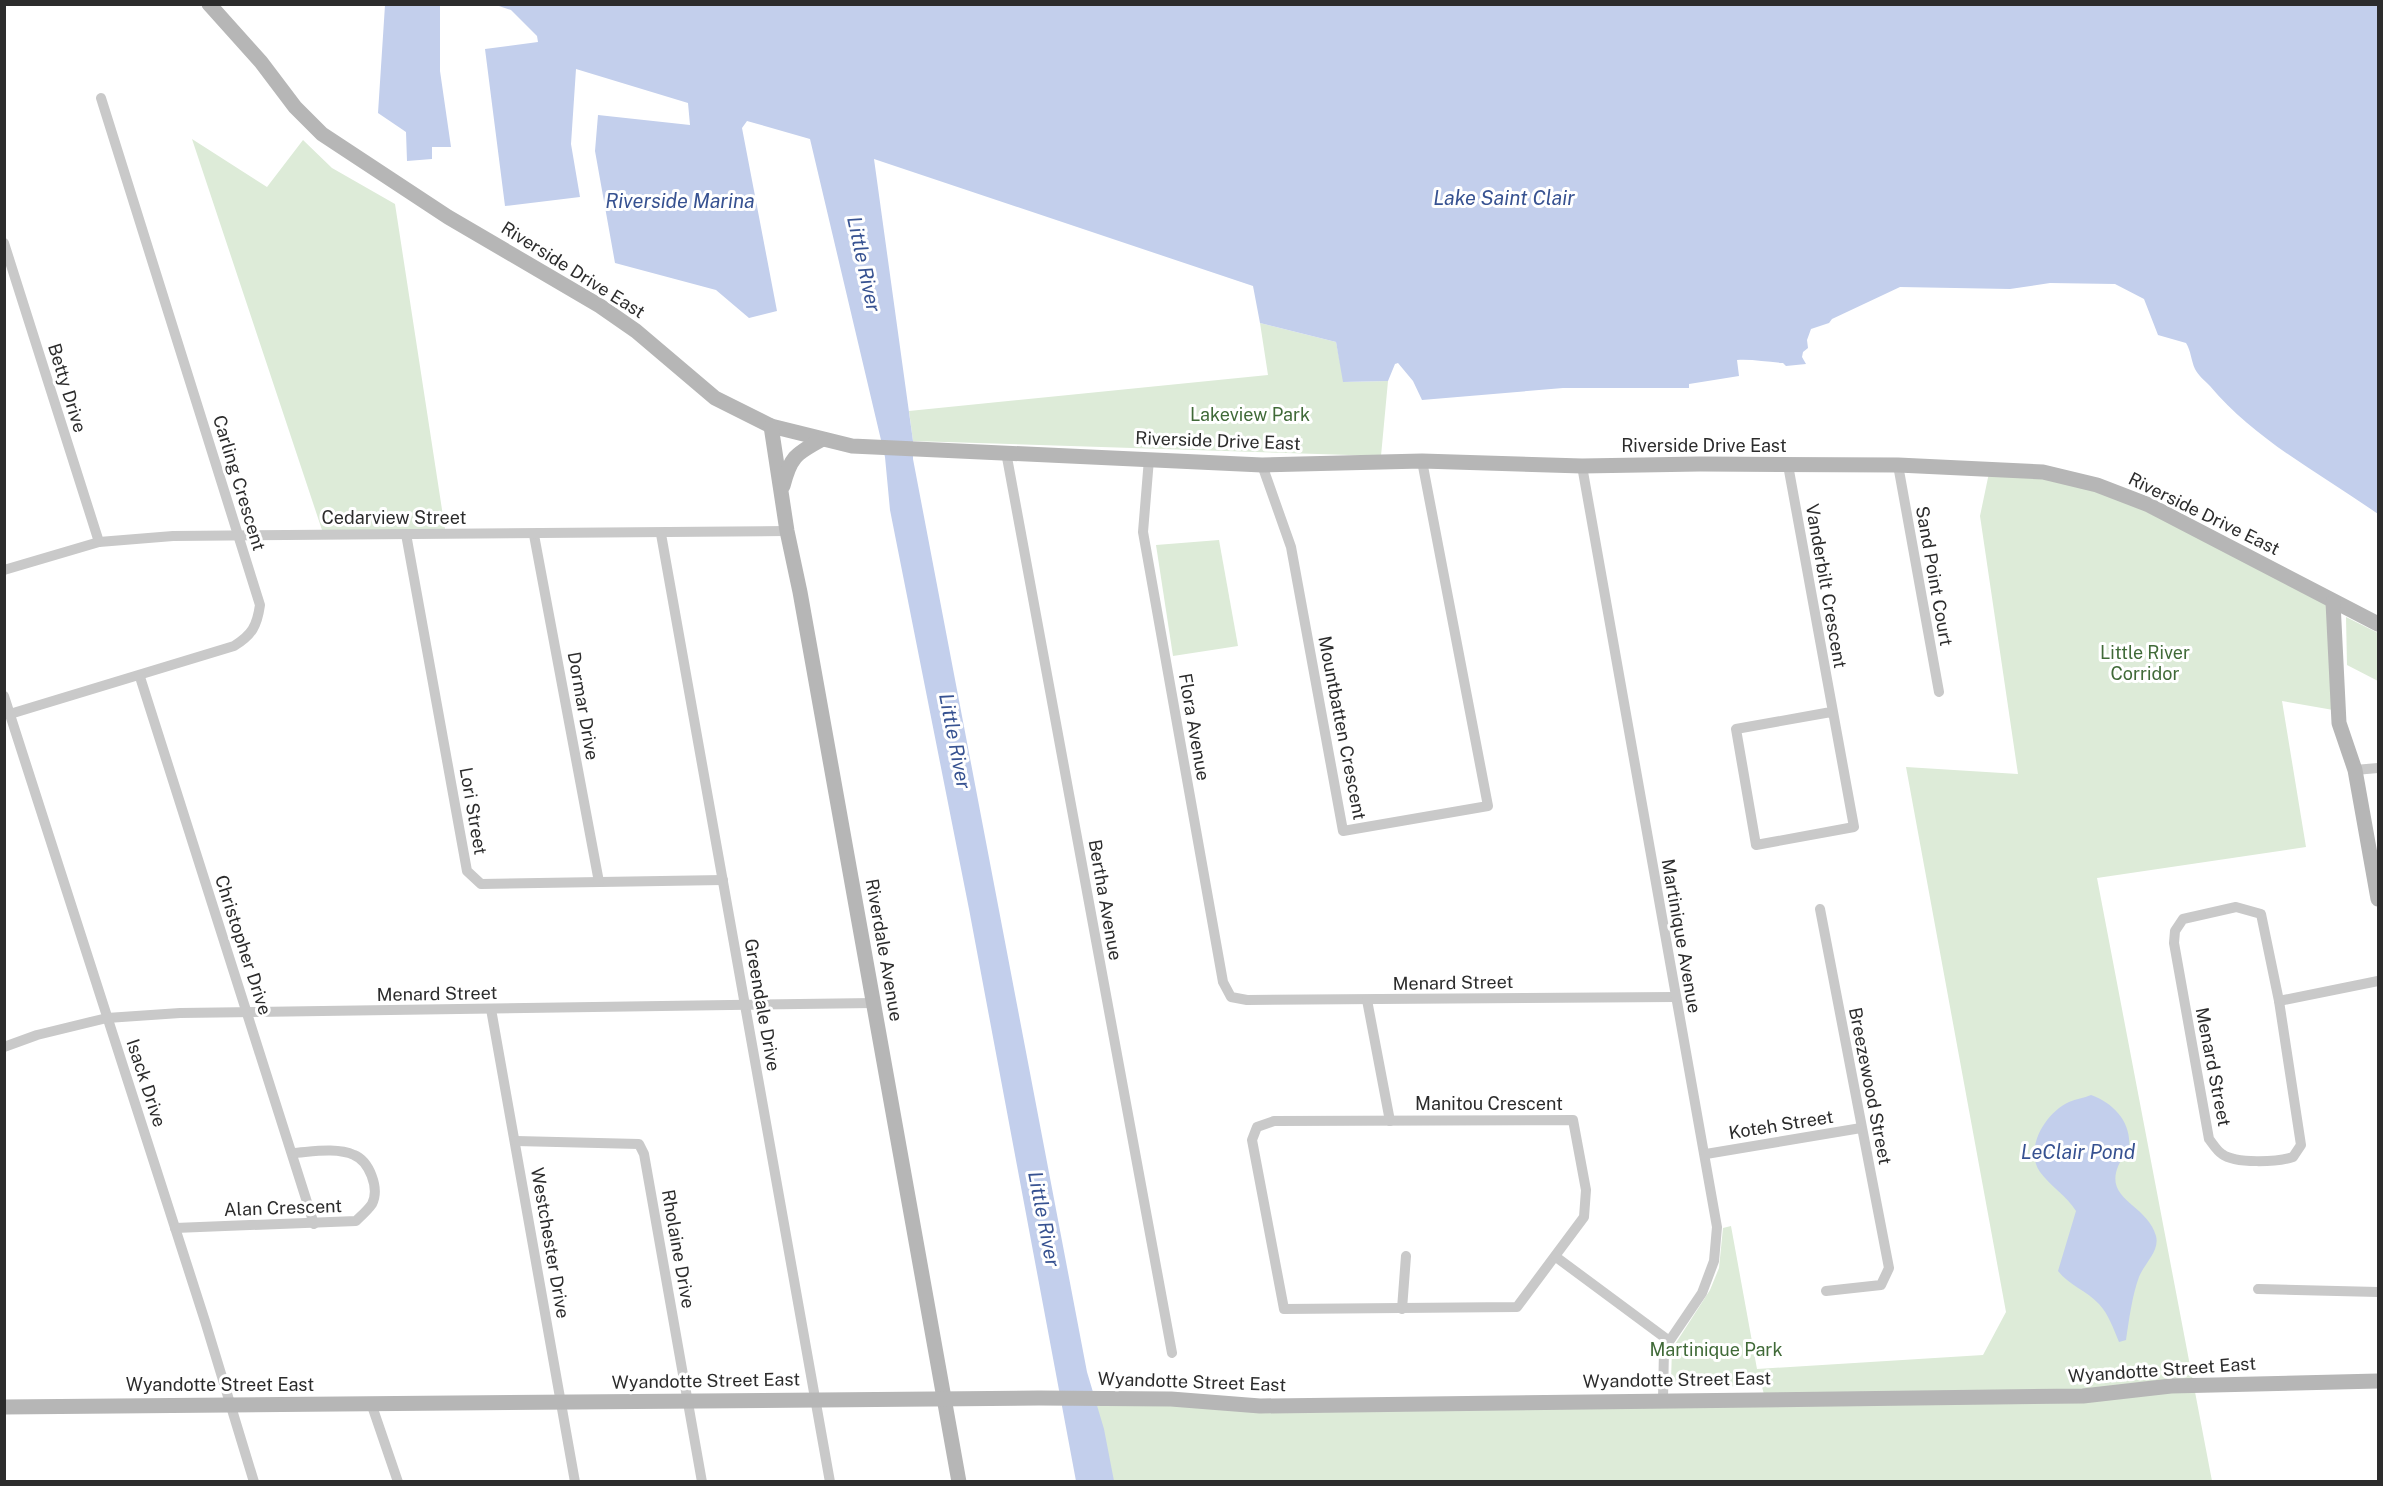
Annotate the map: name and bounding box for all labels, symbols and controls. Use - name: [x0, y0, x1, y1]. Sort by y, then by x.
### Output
- water label: Lake Saint Clair: [1433, 186, 1575, 210]
- water label: Riverside Marina: [605, 189, 755, 213]
- water label: Little River: [842, 214, 886, 314]
- street label: Riverside Drive East: [498, 217, 649, 322]
- street label: Betty Drive: [44, 341, 91, 435]
- park label: Lakeview Park: [1190, 404, 1310, 425]
- street label: Carling Crescent: [209, 413, 270, 553]
- street label: Riverside Drive East: [1135, 427, 1301, 454]
- street label: Riverside Drive East: [1621, 435, 1787, 456]
- street label: Riverside Drive East: [2125, 468, 2283, 559]
- street label: Vanderbilt Crescent: [1802, 502, 1851, 670]
- street label: Sand Point Court: [1912, 504, 1957, 648]
- street label: Cedarview Street: [321, 507, 467, 528]
- street label: Mountbatten Crescent: [1314, 634, 1371, 822]
- park label: Little River Corridor: [2100, 642, 2190, 684]
- street label: Dormar Drive: [564, 650, 603, 762]
- street label: Flora Avenue: [1175, 672, 1214, 782]
- water label: Little River: [934, 691, 976, 791]
- street label: Lori Street: [455, 765, 492, 856]
- street label: Bertha Avenue: [1085, 838, 1126, 962]
- street label: Martinique Avenue: [1658, 857, 1705, 1015]
- street label: Christopher Drive: [211, 872, 276, 1017]
- street label: Riverdale Avenue: [862, 877, 907, 1023]
- street label: Greendale Drive: [741, 937, 784, 1073]
- street label: Menard Street: [1392, 971, 1514, 994]
- street label: Menard Street: [376, 982, 498, 1005]
- street label: Breezewood Street: [1845, 1006, 1896, 1166]
- street label: Menard Street: [2192, 1006, 2235, 1128]
- street label: Isack Drive: [122, 1036, 171, 1130]
- street label: Manitou Crescent: [1415, 1093, 1563, 1114]
- street label: Koteh Street: [1727, 1106, 1835, 1143]
- water label: LeClair Pond: [2021, 1140, 2136, 1164]
- street label: Westchester Drive: [527, 1166, 574, 1320]
- water label: Little River: [1023, 1169, 1065, 1269]
- street label: Rholaine Drive: [658, 1188, 699, 1310]
- street label: Alan Crescent: [223, 1195, 342, 1220]
- park label: Martinique Park: [1649, 1339, 1783, 1360]
- street label: Wyandotte Street East: [2067, 1352, 2257, 1387]
- street label: Wyandotte Street East: [1583, 1367, 1771, 1392]
- street label: Wyandotte Street East: [612, 1368, 800, 1393]
- street label: Wyandotte Street East: [1097, 1368, 1287, 1395]
- street label: Wyandotte Street East: [126, 1374, 314, 1395]

